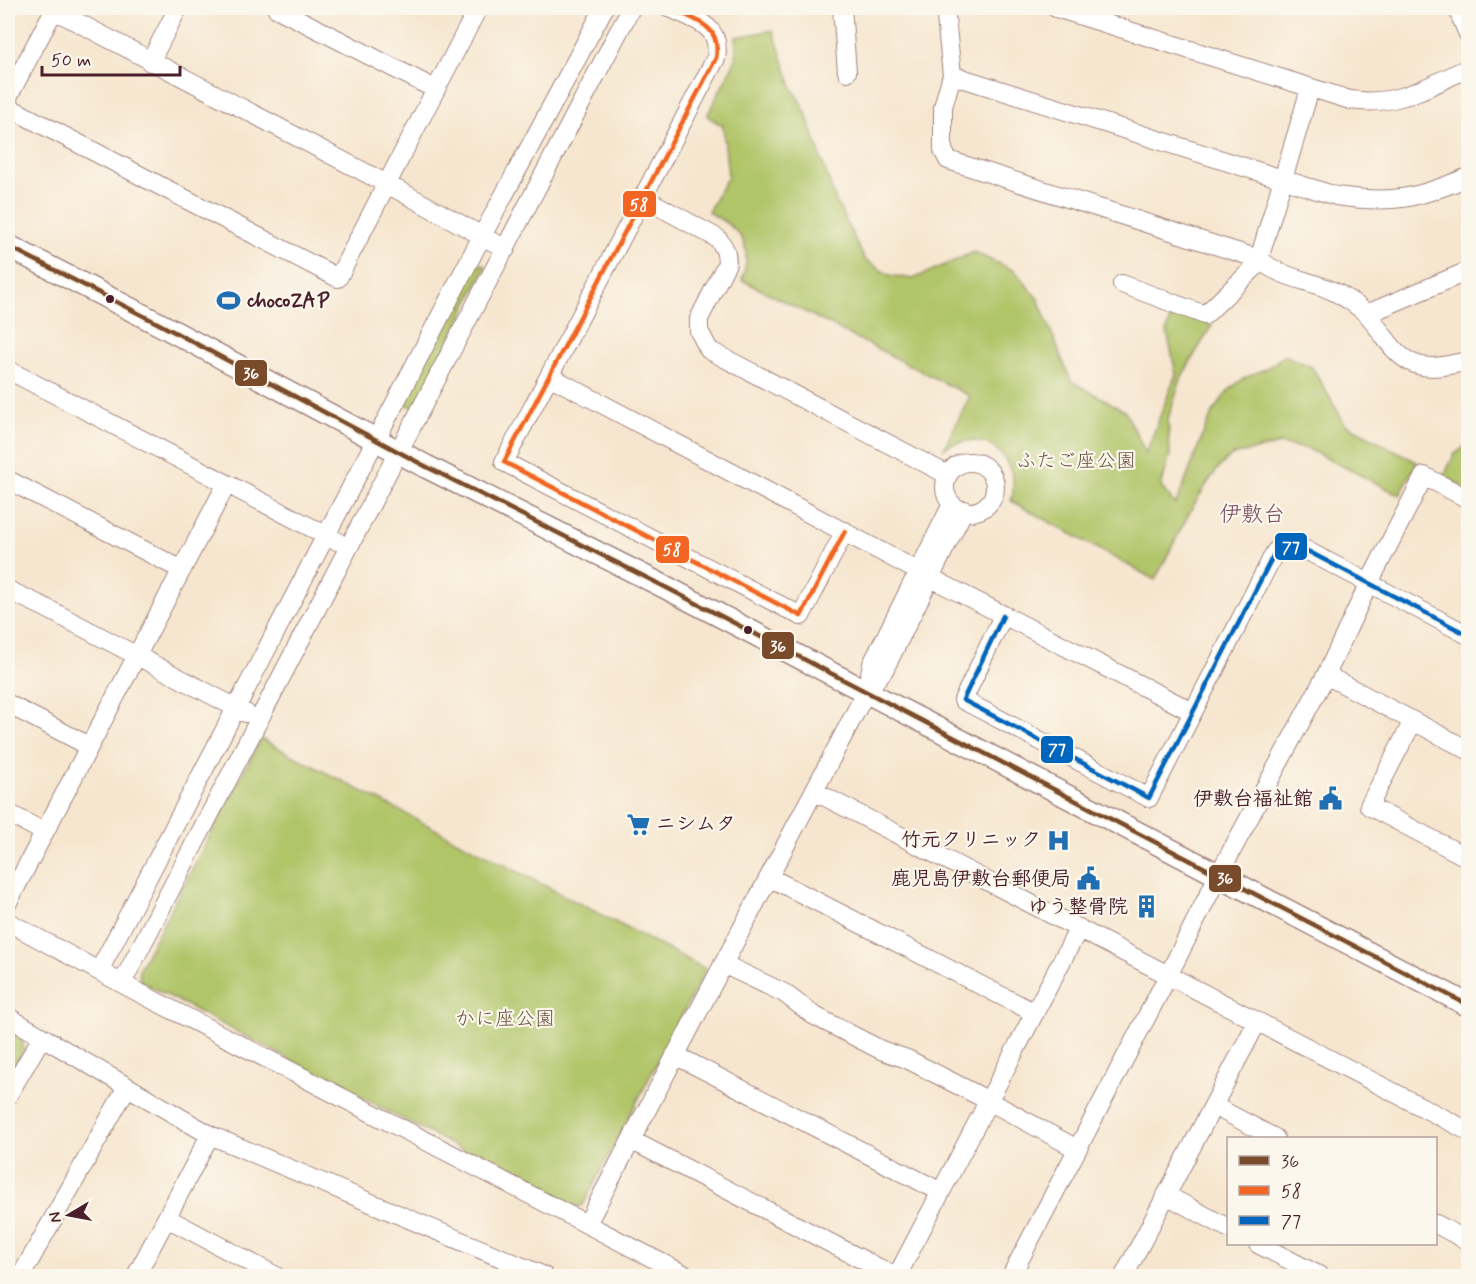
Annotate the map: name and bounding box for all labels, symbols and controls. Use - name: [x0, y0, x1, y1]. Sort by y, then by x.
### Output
- scale bar: [42, 39, 180, 77]
- text: 50 m: [51, 49, 91, 73]
- line badge: 58: [622, 190, 657, 218]
- text: 58: [630, 195, 648, 216]
- sports icon: chocoZAP: [216, 288, 242, 314]
- place label: chocoZAP: [246, 288, 330, 315]
- unlabelled marker: [104, 293, 116, 305]
- line badge: 36: [234, 359, 268, 387]
- text: 36: [243, 364, 259, 385]
- park label: ふたご座公園: [1016, 448, 1136, 475]
- district label: 伊敷台: [1219, 501, 1285, 529]
- line badge: 77: [1274, 532, 1308, 561]
- line badge: 58: [655, 535, 690, 564]
- text: 77: [1282, 538, 1300, 559]
- text: 58: [663, 540, 681, 561]
- unlabelled marker: [742, 624, 754, 636]
- line badge: 36: [761, 631, 795, 660]
- text: 36: [770, 637, 786, 658]
- line badge: 77: [1040, 735, 1074, 764]
- text: 77: [1048, 740, 1066, 761]
- place label: 伊敷台福祉館: [1193, 786, 1313, 813]
- public building icon: 伊敷台福祉館: [1318, 786, 1344, 812]
- supermarket icon: ニシムタ: [625, 811, 651, 837]
- place label: ニシムタ: [656, 811, 736, 838]
- place label: 竹元クリニック: [901, 827, 1041, 854]
- hospital icon: 竹元クリニック: [1046, 827, 1072, 853]
- line badge: 36: [1208, 864, 1242, 893]
- place label: 鹿児島伊敷台郵便局: [891, 866, 1071, 893]
- public building icon: 鹿児島伊敷台郵便局: [1076, 866, 1102, 892]
- text: 36: [1217, 869, 1233, 890]
- place label: ゆう整骨院: [1028, 894, 1128, 921]
- building icon: ゆう整骨院: [1133, 894, 1159, 920]
- park label: かに座公園: [455, 1006, 555, 1033]
- legend: [1227, 1137, 1437, 1245]
- text: 36: [1281, 1150, 1299, 1174]
- text: 58: [1281, 1180, 1302, 1204]
- north arrow: [39, 1185, 99, 1245]
- text: N: [44, 1210, 67, 1224]
- text: 77: [1281, 1210, 1301, 1234]

